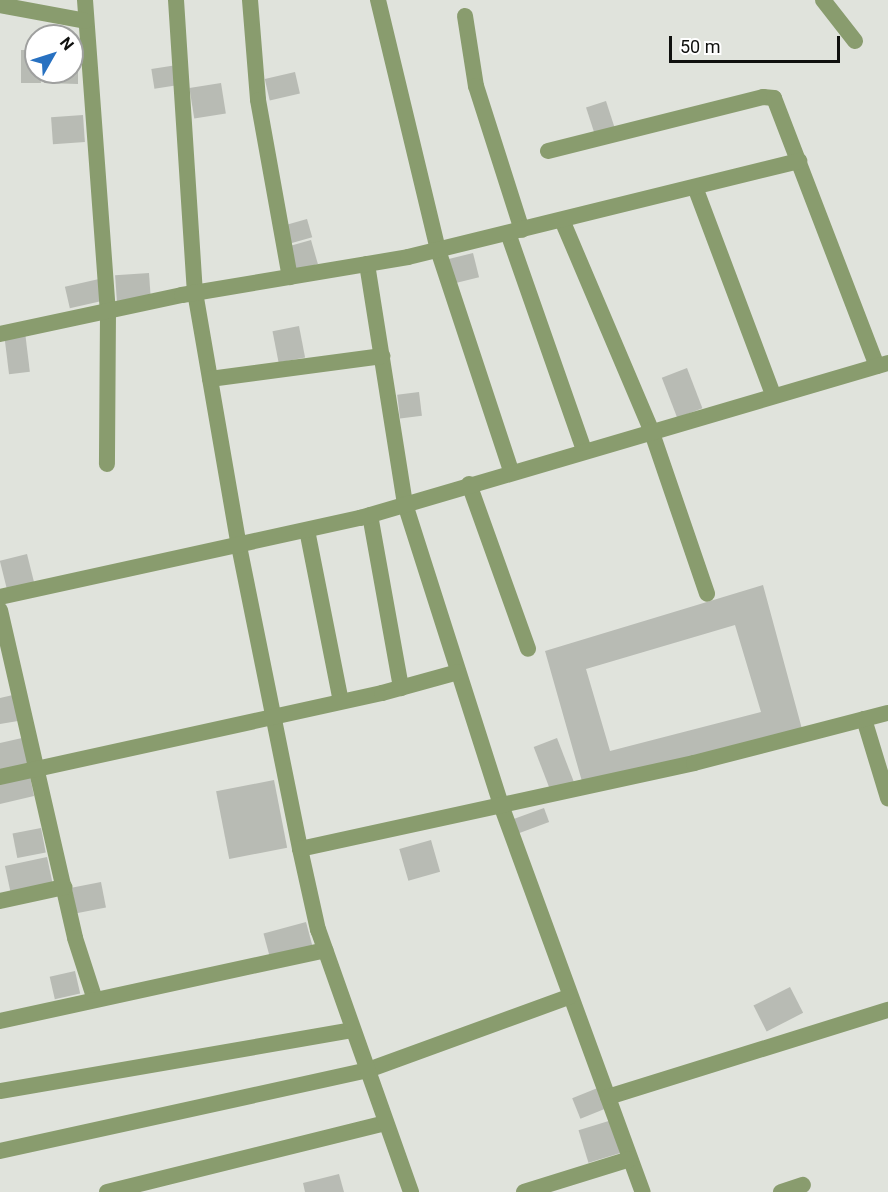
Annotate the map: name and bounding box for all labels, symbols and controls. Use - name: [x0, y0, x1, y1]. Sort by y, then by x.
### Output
- north arrow: [24, 24, 84, 84]
- scale bar: [672, 24, 843, 62]
- text: N: [56, 33, 78, 54]
- text: 50 m: [680, 36, 720, 57]

